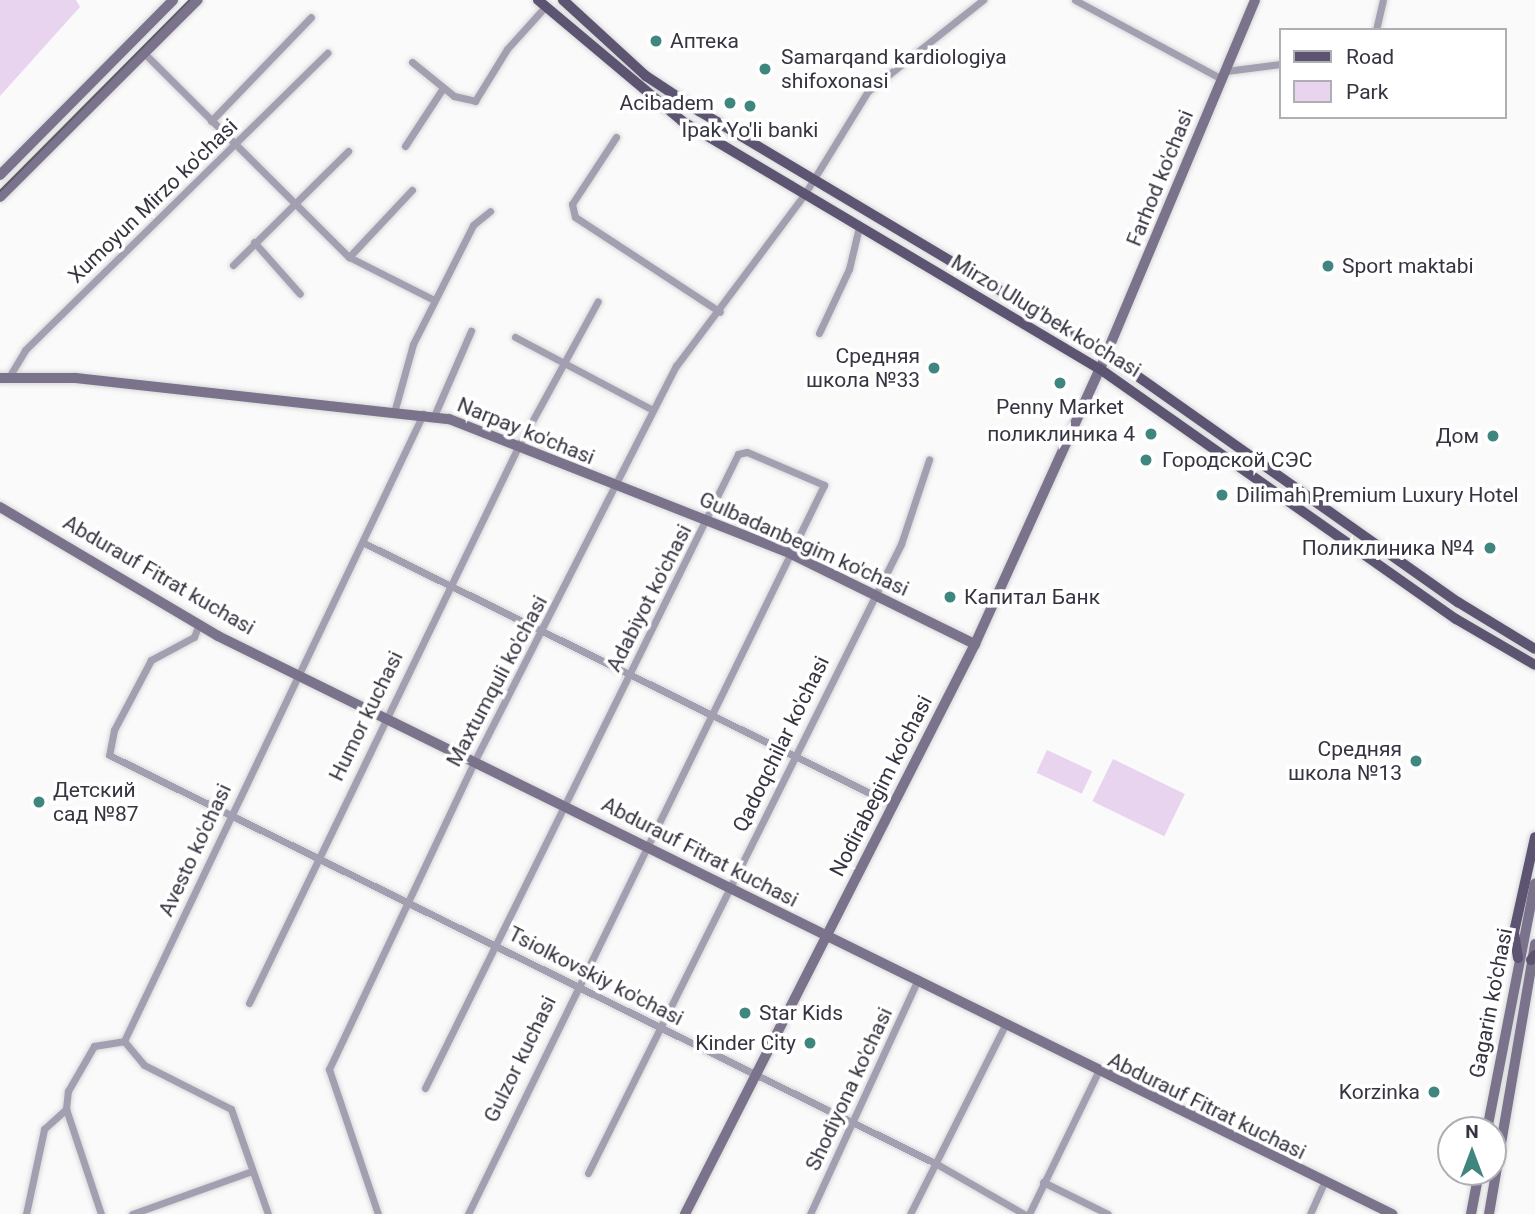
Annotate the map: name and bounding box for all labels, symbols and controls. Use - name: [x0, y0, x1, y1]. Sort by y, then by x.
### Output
- place label: Аптека: [670, 28, 739, 54]
- legend: [1280, 28, 1507, 119]
- marker: Аптека: [648, 33, 664, 49]
- place label: Samarqand kardiologiya shifoxonasi: [781, 44, 1007, 94]
- text: Road: [1346, 45, 1394, 69]
- marker: Samarqand kardiologiya shifoxonasi: [755, 59, 775, 79]
- text: Park: [1346, 80, 1388, 104]
- place label: Acibadem: [620, 90, 714, 116]
- marker: Acibadem: [720, 93, 740, 113]
- marker: Ipak Yo'li banki: [742, 98, 758, 114]
- street label: Farhod ko'chasi: [1121, 106, 1199, 250]
- street label: Xumoyun Mirzo ko'chasi: [63, 114, 243, 288]
- place label: Ipak Yo'li banki: [682, 117, 818, 143]
- street label: Mirzo Ulug'bek ko'chasi: [947, 249, 1145, 383]
- place label: Sport maktabi: [1342, 253, 1474, 279]
- marker: Sport maktabi: [1320, 258, 1336, 274]
- place label: Средняя школа №33: [806, 343, 920, 393]
- marker: Средняя школа №33: [926, 360, 942, 376]
- marker: Penny Market: [1052, 375, 1068, 391]
- street label: Narpay ko'chasi: [454, 392, 598, 470]
- place label: Penny Market: [996, 394, 1124, 420]
- place label: поликлиника 4: [987, 421, 1135, 447]
- place label: Дом: [1436, 423, 1479, 449]
- marker: поликлиника 4: [1141, 424, 1161, 444]
- marker: Дом: [1485, 428, 1501, 444]
- place label: Городской СЭС: [1162, 447, 1312, 473]
- marker: Городской СЭС: [1136, 450, 1156, 470]
- place label: Dilimah Premium Luxury Hotel: [1236, 482, 1519, 508]
- street label: Gulbadanbegim ko'chasi: [695, 486, 913, 602]
- marker: Dilimah Premium Luxury Hotel: [1214, 487, 1230, 503]
- street label: Abdurauf Fitrat kuchasi: [59, 510, 259, 640]
- street label: Adabiyot ko'chasi: [601, 520, 697, 676]
- place label: Поликлиника №4: [1302, 535, 1474, 561]
- marker: Поликлиника №4: [1480, 538, 1500, 558]
- place label: Капитал Банк: [964, 584, 1100, 610]
- marker: Капитал Банк: [942, 589, 958, 605]
- street label: Maxtumquli ko'chasi: [441, 591, 553, 771]
- street label: Humor kuchasi: [324, 647, 408, 785]
- street label: Qadoqchilar ko'chasi: [728, 652, 834, 836]
- street label: Nodirabegim ko'chasi: [824, 691, 938, 881]
- place label: Средняя школа №13: [1288, 736, 1402, 786]
- marker: Средняя школа №13: [1408, 753, 1424, 769]
- place label: Детский сад №87: [53, 777, 138, 827]
- street label: Avesto ko'chasi: [153, 780, 237, 920]
- street label: Abdurauf Fitrat kuchasi: [598, 792, 802, 912]
- marker: Детский сад №87: [31, 794, 47, 810]
- street label: Tsiolkovskiy ko'chasi: [504, 921, 688, 1031]
- street label: Gagarin ko'chasi: [1464, 926, 1518, 1080]
- street label: Gulzor kuchasi: [478, 992, 562, 1126]
- place label: Star Kids: [759, 1000, 843, 1026]
- street label: Shodiyona ko'chasi: [800, 1003, 898, 1175]
- marker: Star Kids: [737, 1005, 753, 1021]
- place label: Kinder City: [695, 1030, 796, 1056]
- marker: Kinder City: [802, 1035, 818, 1051]
- street label: Abdurauf Fitrat kuchasi: [1104, 1047, 1310, 1165]
- place label: Korzinka: [1339, 1079, 1420, 1105]
- marker: Korzinka: [1426, 1084, 1442, 1100]
- north arrow: [1437, 1116, 1507, 1186]
- text: N: [1465, 1120, 1479, 1143]

